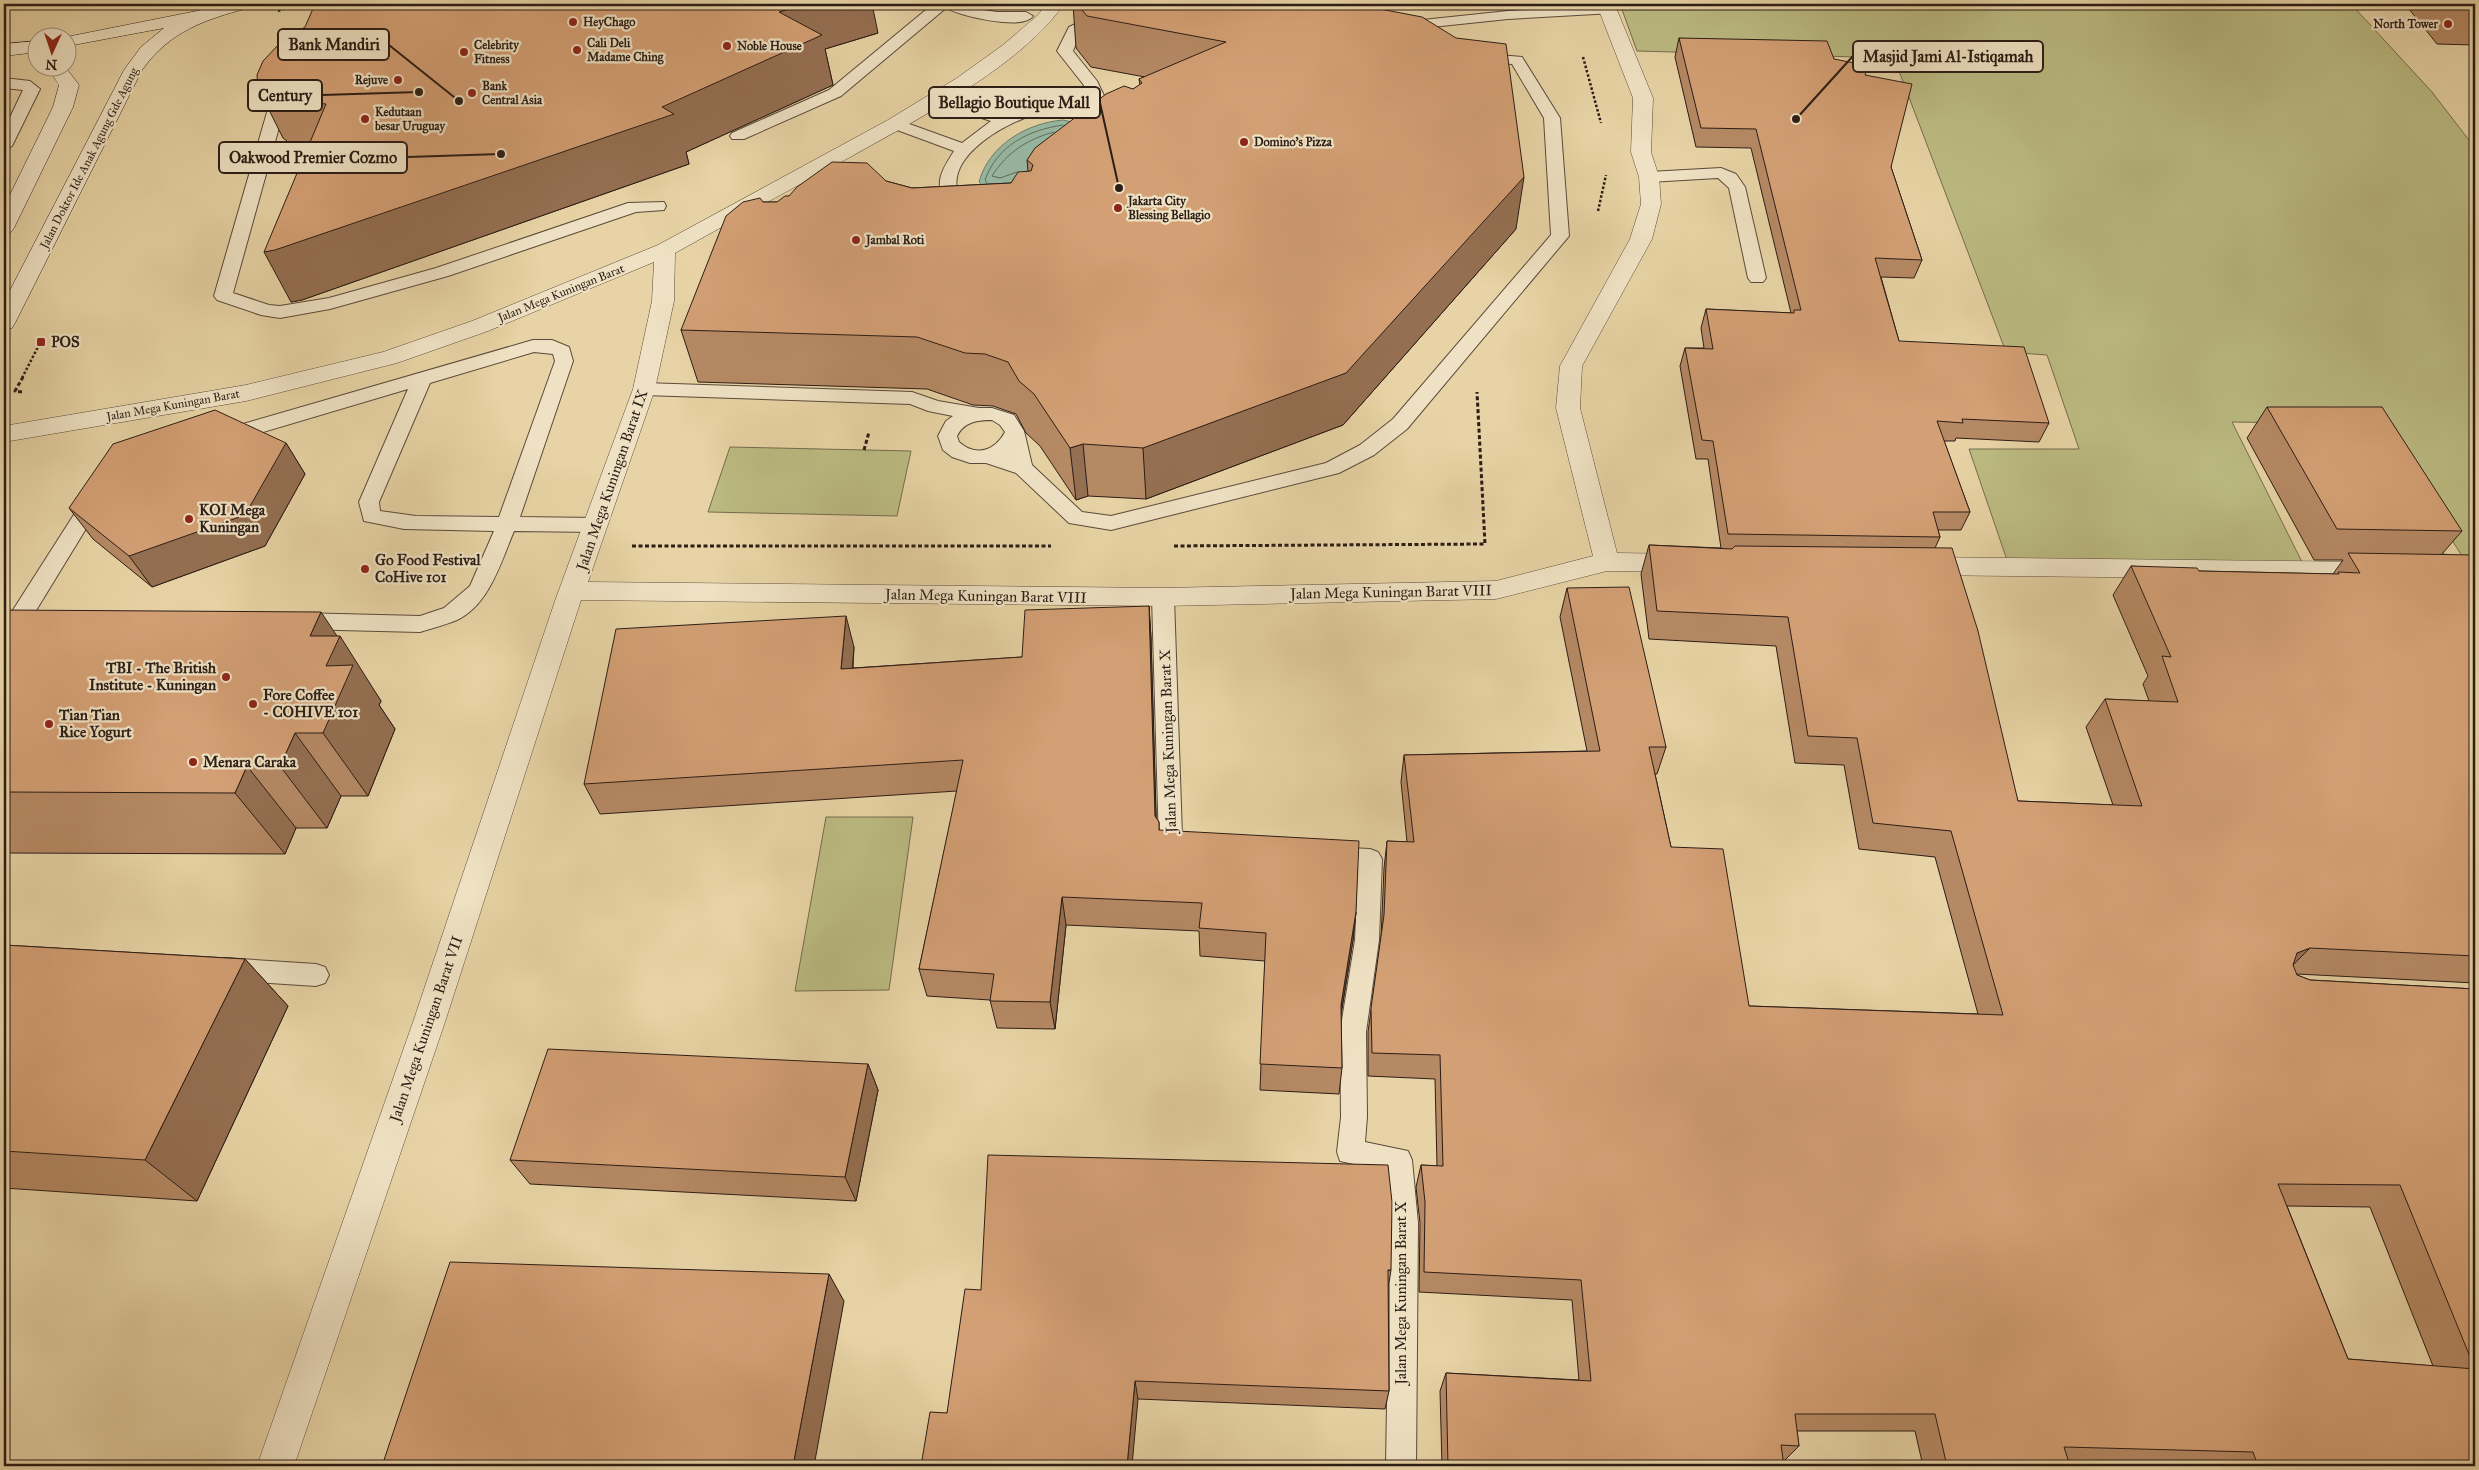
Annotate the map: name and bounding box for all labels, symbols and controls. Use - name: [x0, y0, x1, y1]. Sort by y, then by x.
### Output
- place label: HeyChago: [583, 15, 635, 30]
- marker: HeyChago: [567, 16, 579, 28]
- place label: North Tower: [2373, 17, 2438, 31]
- marker: North Tower: [2442, 18, 2454, 30]
- north arrow: [28, 28, 78, 78]
- callout: Bank Mandiri: [278, 29, 389, 60]
- text: Bank Mandiri: [288, 35, 380, 54]
- place label: Cali Deli Madame Ching: [587, 36, 664, 65]
- place label: Celebrity Fitness: [474, 38, 520, 66]
- place label: Noble House: [737, 39, 802, 53]
- marker: Noble House: [721, 40, 733, 52]
- callout: Masjid Jami Al-Istiqamah: [1853, 41, 2043, 72]
- marker: Cali Deli Madame Ching: [571, 44, 583, 56]
- marker: Celebrity Fitness: [458, 46, 470, 58]
- text: Masjid Jami Al-Istiqamah: [1863, 47, 2033, 67]
- text: N: [45, 56, 58, 73]
- street label: Jalan Doktor Ide Anak Agung Gde Agung: [36, 65, 142, 253]
- place label: Rejuve: [355, 73, 388, 88]
- marker: Rejuve: [392, 74, 404, 86]
- place label: Bank Central Asia: [482, 79, 543, 107]
- callout: Century: [248, 80, 322, 111]
- text: Century: [258, 86, 313, 106]
- marker: Bank Central Asia: [466, 87, 478, 99]
- callout: Bellagio Boutique Mall: [929, 87, 1100, 118]
- text: Bellagio Boutique Mall: [938, 93, 1090, 113]
- place label: Kedutaan besar Uruguay: [374, 105, 447, 134]
- marker: Kedutaan besar Uruguay: [359, 113, 371, 125]
- place label: Domino's Pizza: [1254, 135, 1333, 149]
- marker: Domino's Pizza: [1238, 136, 1250, 148]
- callout: Oakwood Premier Cozmo: [219, 142, 407, 173]
- text: Oakwood Premier Cozmo: [229, 148, 397, 167]
- place label: Jakarta City Blessing Bellagio: [1126, 194, 1210, 223]
- marker: Jakarta City Blessing Bellagio: [1112, 202, 1124, 214]
- place label: Jambal Roti: [864, 233, 925, 248]
- marker: Jambal Roti: [850, 234, 862, 246]
- street label: Jalan Mega Kuningan Barat: [494, 261, 627, 326]
- place label: POS: [51, 333, 80, 351]
- marker: POS: [35, 336, 47, 348]
- street label: Jalan Mega Kuningan Barat: [103, 386, 242, 425]
- street label: Jalan Mega Kuningan Barat IX: [572, 387, 653, 575]
- place label: KOI Mega Kuningan: [199, 501, 266, 537]
- marker: KOI Mega Kuningan: [183, 513, 195, 525]
- place label: Go Food Festival CoHive 101: [375, 551, 481, 586]
- marker: Go Food Festival CoHive 101: [359, 563, 371, 575]
- street label: Jalan Mega Kuningan Barat VIII: [1288, 581, 1492, 604]
- street label: Jalan Mega Kuningan Barat VIII: [883, 585, 1087, 608]
- street label: Jalan Mega Kuningan Barat X: [1156, 648, 1181, 835]
- place label: TBI - The British Institute - Kuningan: [89, 659, 217, 695]
- marker: TBI - The British Institute - Kuningan: [220, 671, 232, 683]
- place label: Fore Coffee - COHIVE 101: [263, 686, 358, 721]
- marker: Fore Coffee - COHIVE 101: [247, 698, 259, 710]
- place label: Tian Tian Rice Yogurt: [58, 706, 132, 742]
- marker: Tian Tian Rice Yogurt: [43, 718, 55, 730]
- place label: Menara Caraka: [203, 753, 297, 771]
- marker: Menara Caraka: [187, 756, 199, 768]
- street label: Jalan Mega Kuningan Barat VII: [385, 934, 467, 1127]
- street label: Jalan Mega Kuningan Barat X: [1392, 1201, 1411, 1387]

